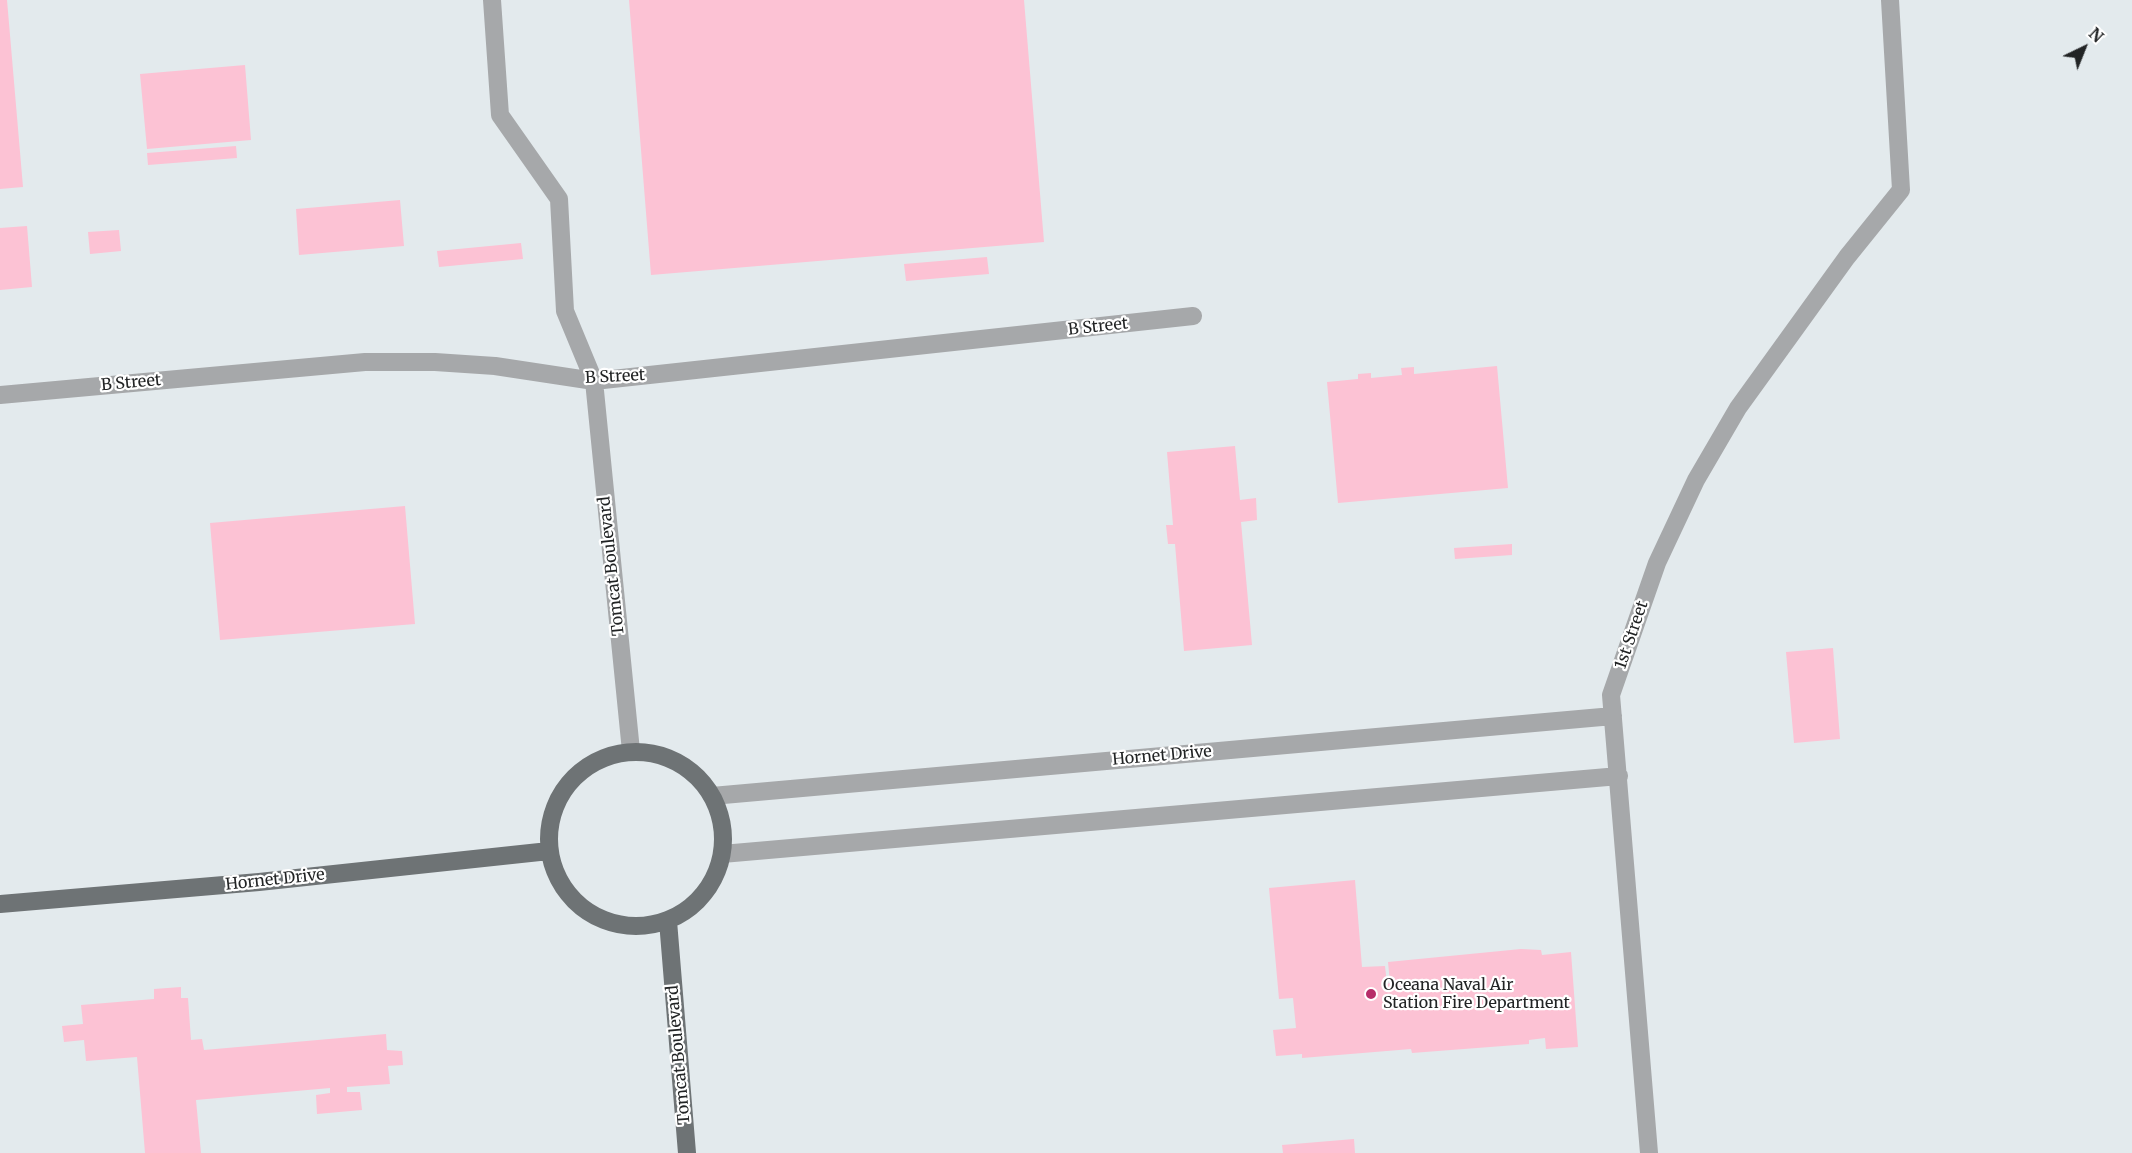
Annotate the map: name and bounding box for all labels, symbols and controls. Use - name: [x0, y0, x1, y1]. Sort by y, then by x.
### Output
- north arrow: [2054, 18, 2114, 78]
- text: N: [2085, 23, 2108, 46]
- street label: B Street: [1067, 314, 1129, 340]
- street label: B Street: [584, 366, 646, 388]
- street label: B Street: [100, 371, 162, 395]
- street label: Tomcat Boulevard: [595, 495, 629, 637]
- street label: 1st Street: [1611, 598, 1653, 672]
- street label: Hornet Drive: [1112, 742, 1212, 770]
- street label: Hornet Drive: [224, 865, 326, 895]
- place label: Oceana Naval Air Station Fire Department: [1383, 975, 1570, 1013]
- street label: Tomcat Boulevard: [663, 984, 695, 1126]
- marker: Oceana Naval Air Station Fire Department: [1364, 987, 1378, 1001]

